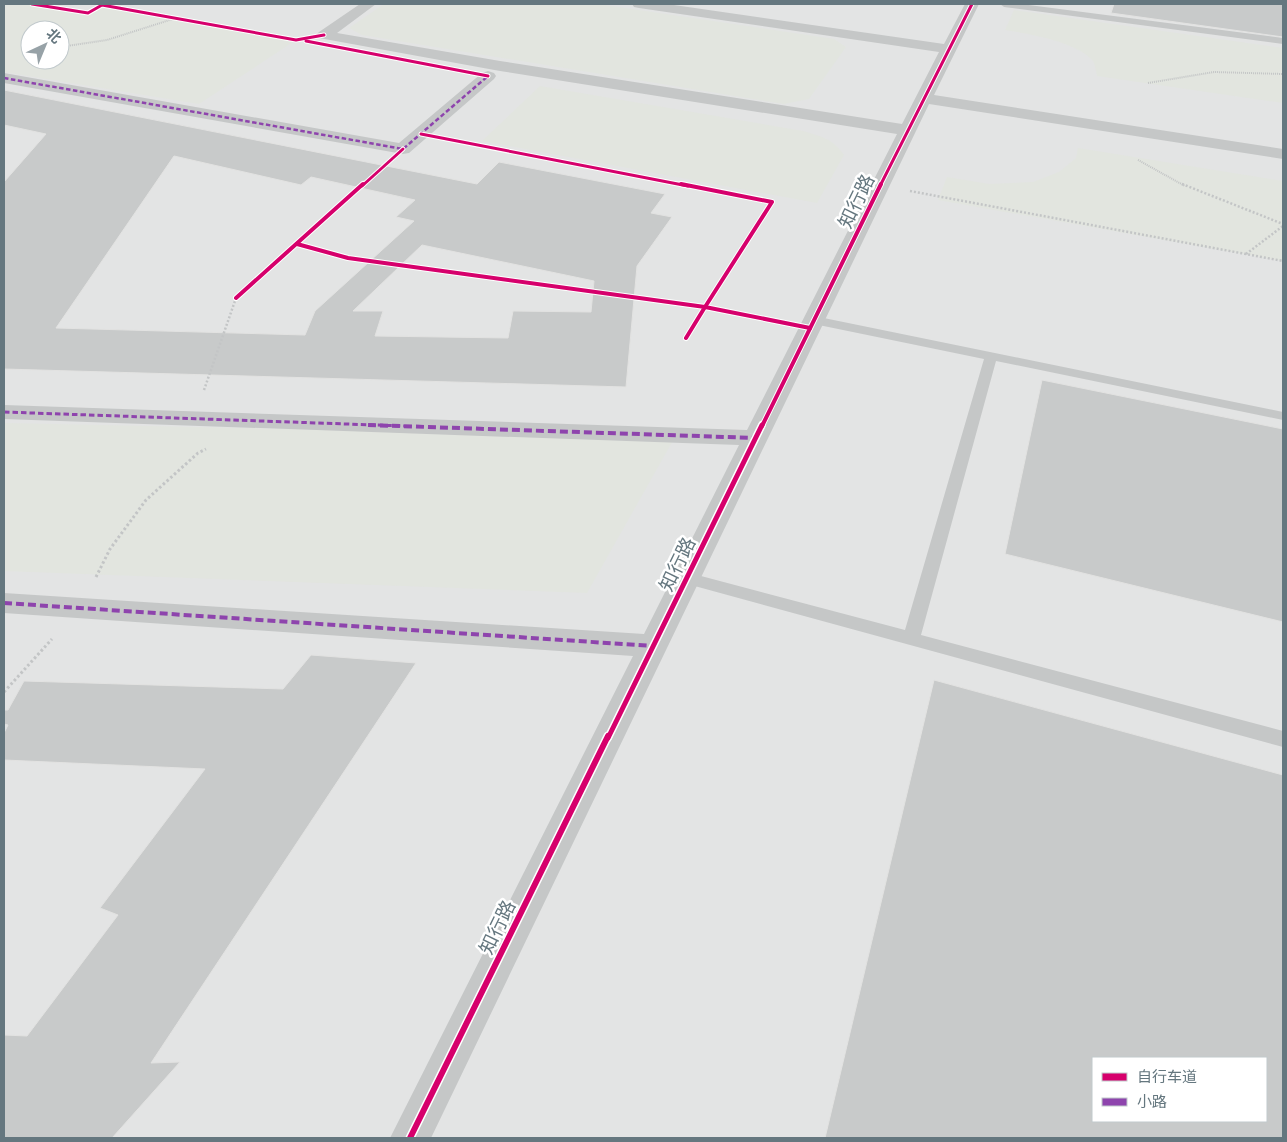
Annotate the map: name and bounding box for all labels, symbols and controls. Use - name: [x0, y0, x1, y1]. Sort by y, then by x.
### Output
- north arrow: [20, 20, 70, 70]
- text: 北: [43, 24, 65, 47]
- street label: 知行路: [833, 170, 880, 232]
- street label: 知行路: [654, 533, 701, 595]
- street label: 知行路: [474, 896, 521, 958]
- legend: [1092, 1057, 1267, 1122]
- text: 自行车道: [1137, 1067, 1197, 1086]
- text: 小路: [1137, 1092, 1167, 1111]

